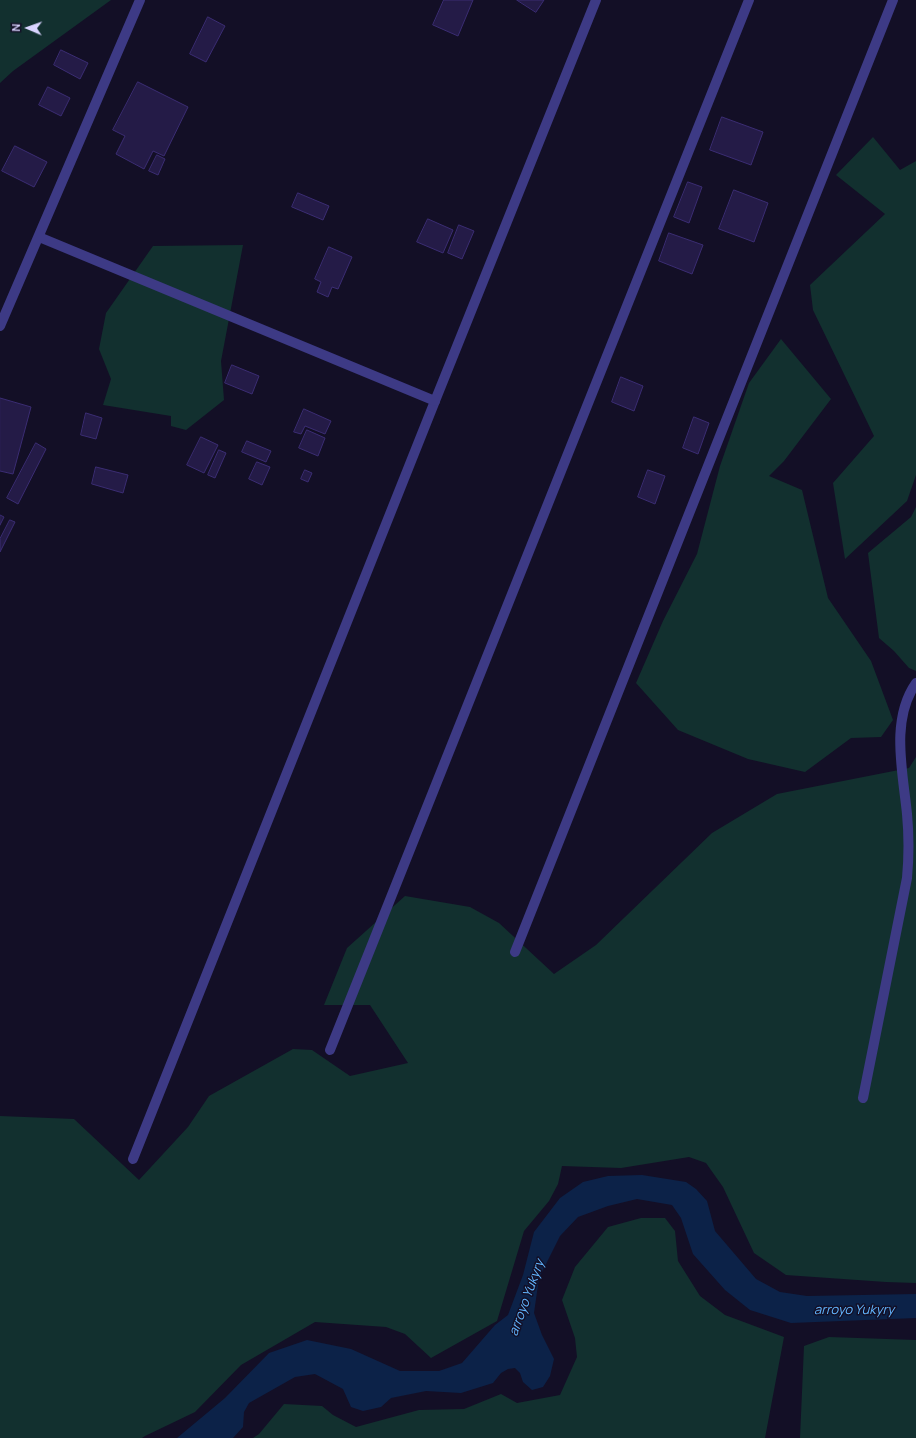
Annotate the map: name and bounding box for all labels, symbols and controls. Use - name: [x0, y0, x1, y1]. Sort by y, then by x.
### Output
- north arrow: [8, 8, 48, 48]
- text: N: [8, 23, 23, 32]
- water label: arroyo Yukyry: [506, 1258, 548, 1338]
- water label: arroyo Yukyry: [814, 1302, 894, 1318]

